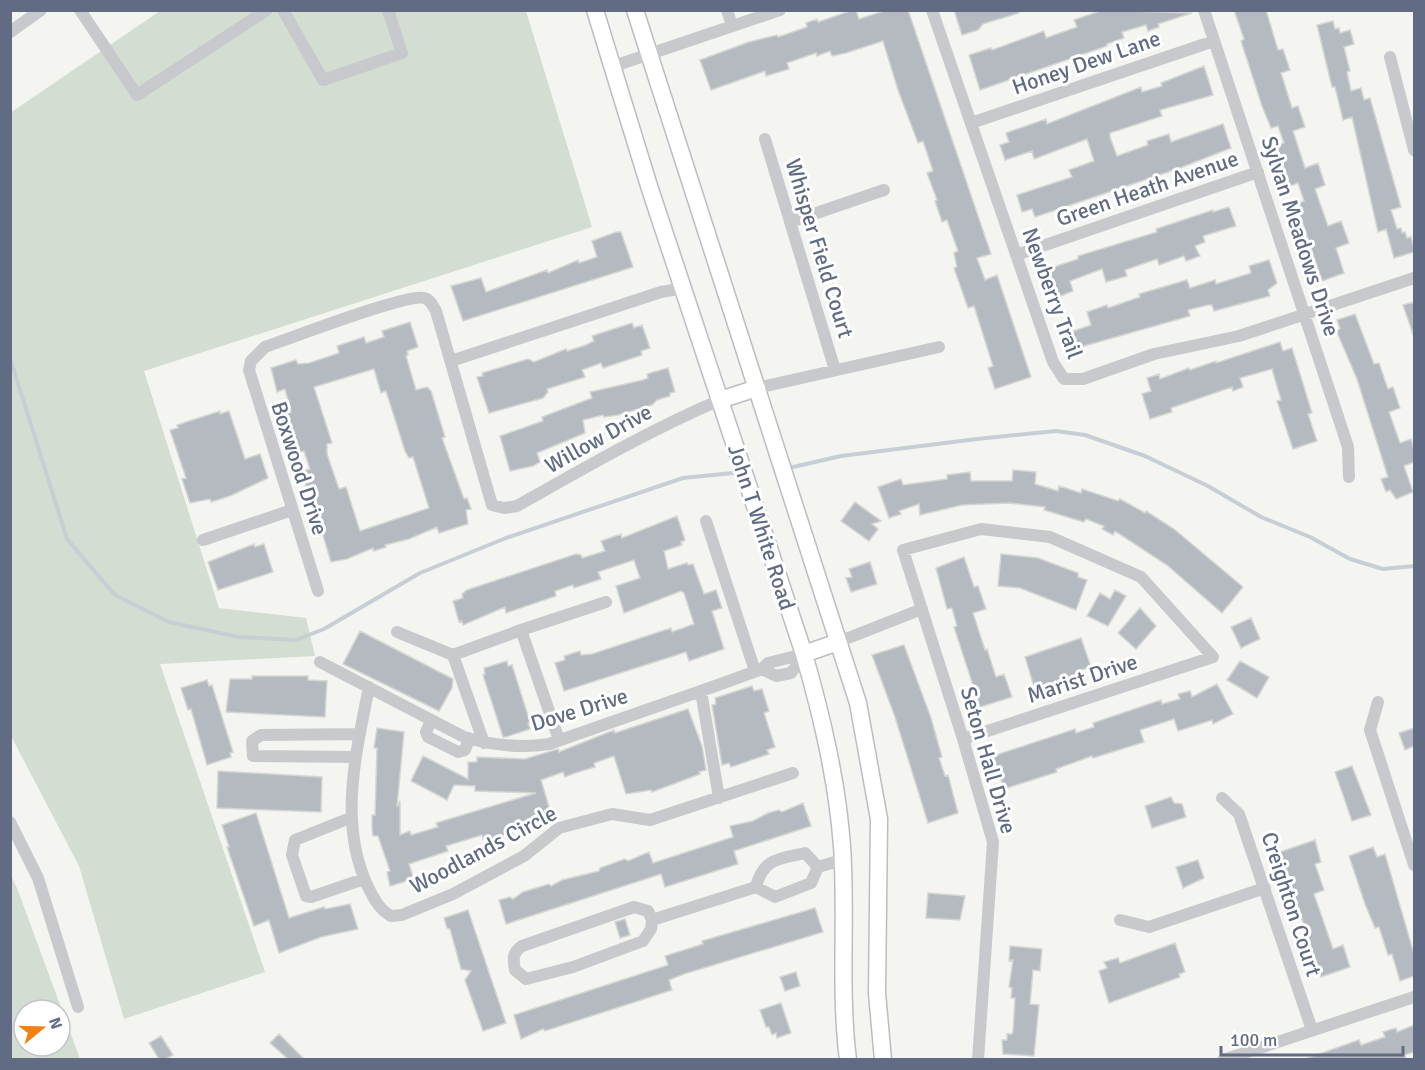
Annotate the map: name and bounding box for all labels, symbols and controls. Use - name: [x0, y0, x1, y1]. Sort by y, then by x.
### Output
- street label: Honey Dew Lane: [1008, 24, 1164, 101]
- street label: Sylvan Meadows Drive: [1255, 133, 1346, 340]
- street label: Green Heath Avenue: [1053, 145, 1242, 232]
- street label: Whisper Field Court: [779, 155, 860, 341]
- street label: Newberry Trail: [1016, 224, 1089, 362]
- street label: Boxwood Drive: [265, 398, 334, 538]
- street label: Willow Drive: [540, 398, 657, 479]
- street label: John T White Road: [722, 441, 801, 613]
- street label: Marist Drive: [1023, 648, 1141, 709]
- street label: Dove Drive: [527, 682, 631, 737]
- street label: Seton Hall Drive: [955, 683, 1022, 837]
- street label: Woodlands Circle: [405, 799, 561, 900]
- street label: Creighton Court: [1255, 829, 1328, 980]
- north arrow: [12, 998, 72, 1058]
- text: N: [44, 1015, 67, 1032]
- scale bar: [1221, 1019, 1402, 1057]
- text: 100 m: [1230, 1029, 1277, 1051]

